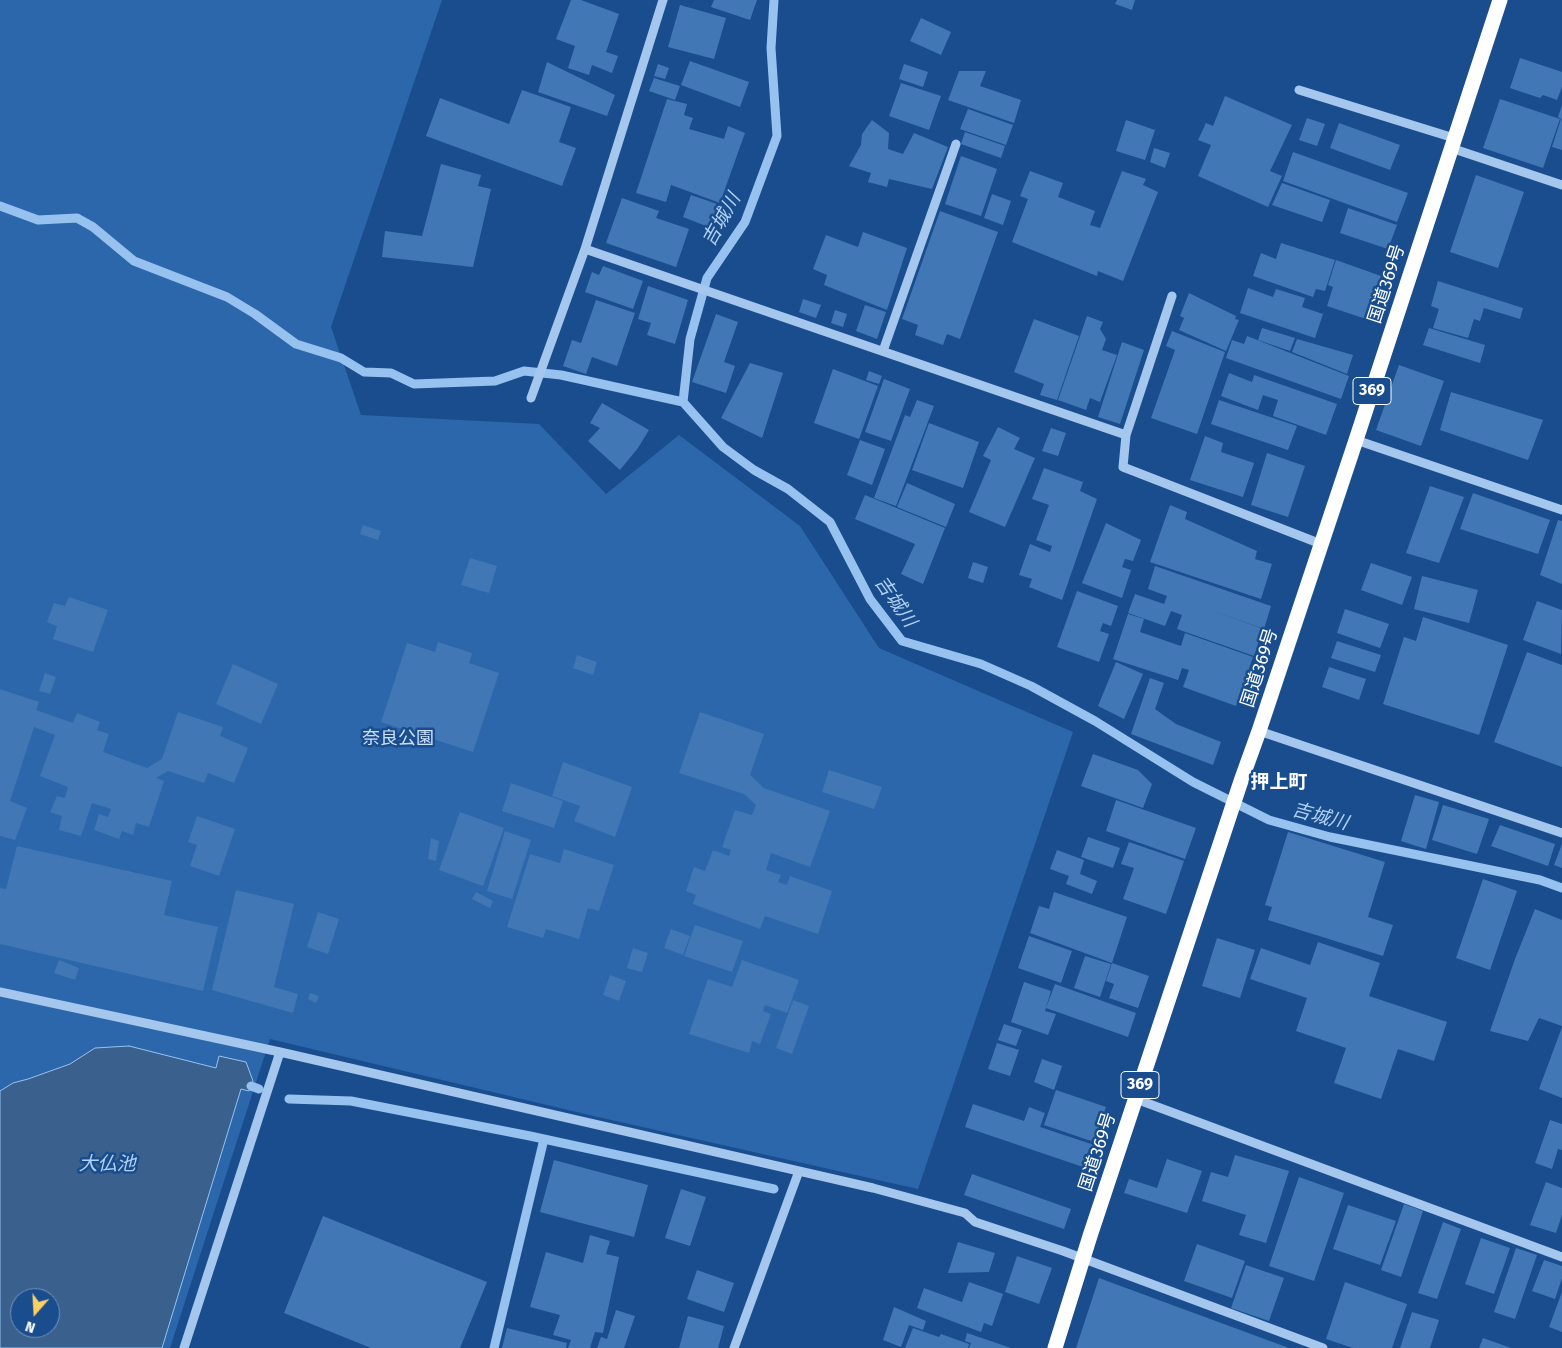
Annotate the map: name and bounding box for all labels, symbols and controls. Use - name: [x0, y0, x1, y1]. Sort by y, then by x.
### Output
- water label: 吉城川: [698, 190, 746, 250]
- street label: 国道369号: [1364, 242, 1410, 326]
- road number: 369: [1353, 378, 1391, 404]
- water label: 吉城川: [869, 572, 921, 632]
- street label: 国道369号: [1237, 626, 1283, 710]
- park label: 奈良公園: [362, 728, 434, 750]
- district label: 押上町: [1251, 772, 1307, 794]
- water label: 吉城川: [1290, 799, 1350, 835]
- road number: 369: [1121, 1072, 1159, 1098]
- street label: 国道369号: [1075, 1110, 1121, 1194]
- water label: 大仏池: [79, 1154, 135, 1176]
- north arrow: [10, 1288, 60, 1338]
- text: N: [23, 1317, 37, 1336]

